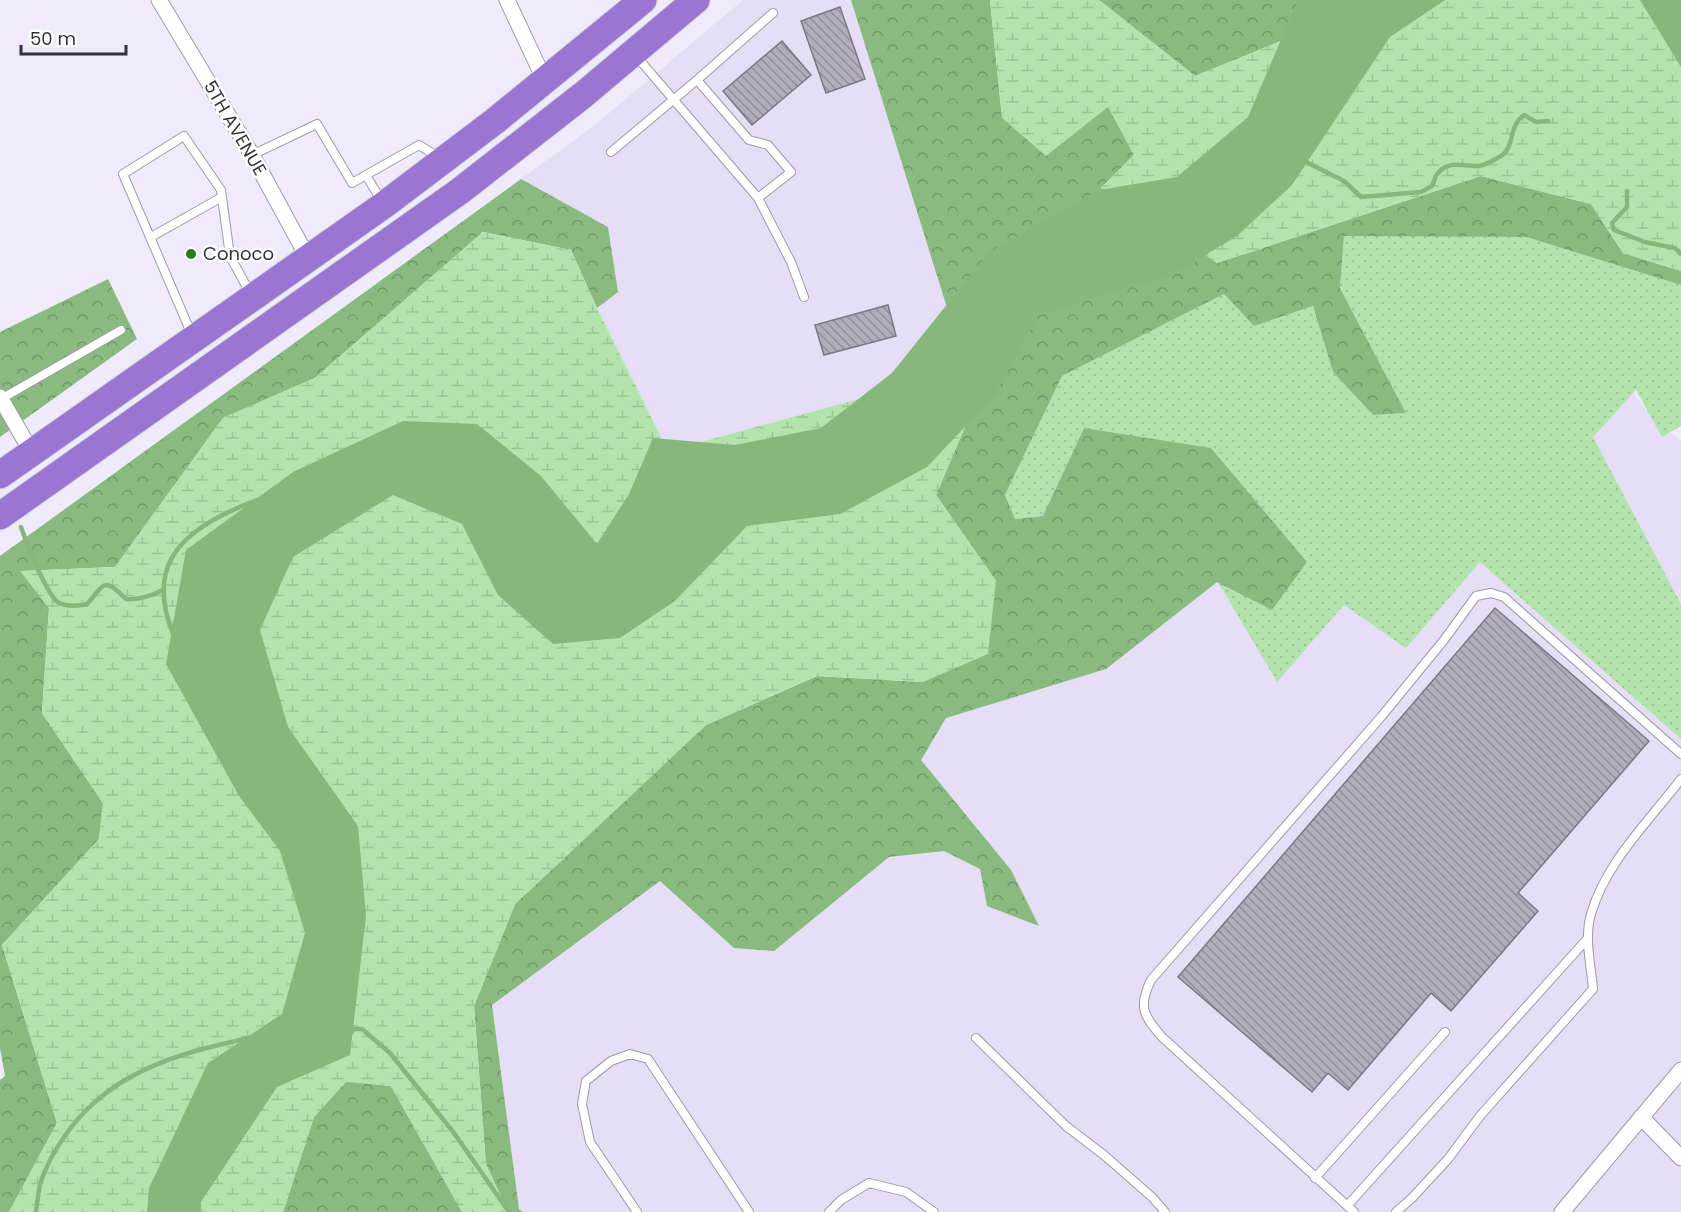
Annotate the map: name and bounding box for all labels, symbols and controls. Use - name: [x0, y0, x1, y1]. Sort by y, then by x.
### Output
- scale bar: [21, 18, 126, 56]
- text: 50 m: [30, 26, 76, 51]
- street label: 5TH AVENUE: [198, 76, 273, 180]
- place label: Conoco: [203, 241, 274, 266]
- marker: Conoco: [184, 247, 198, 261]

